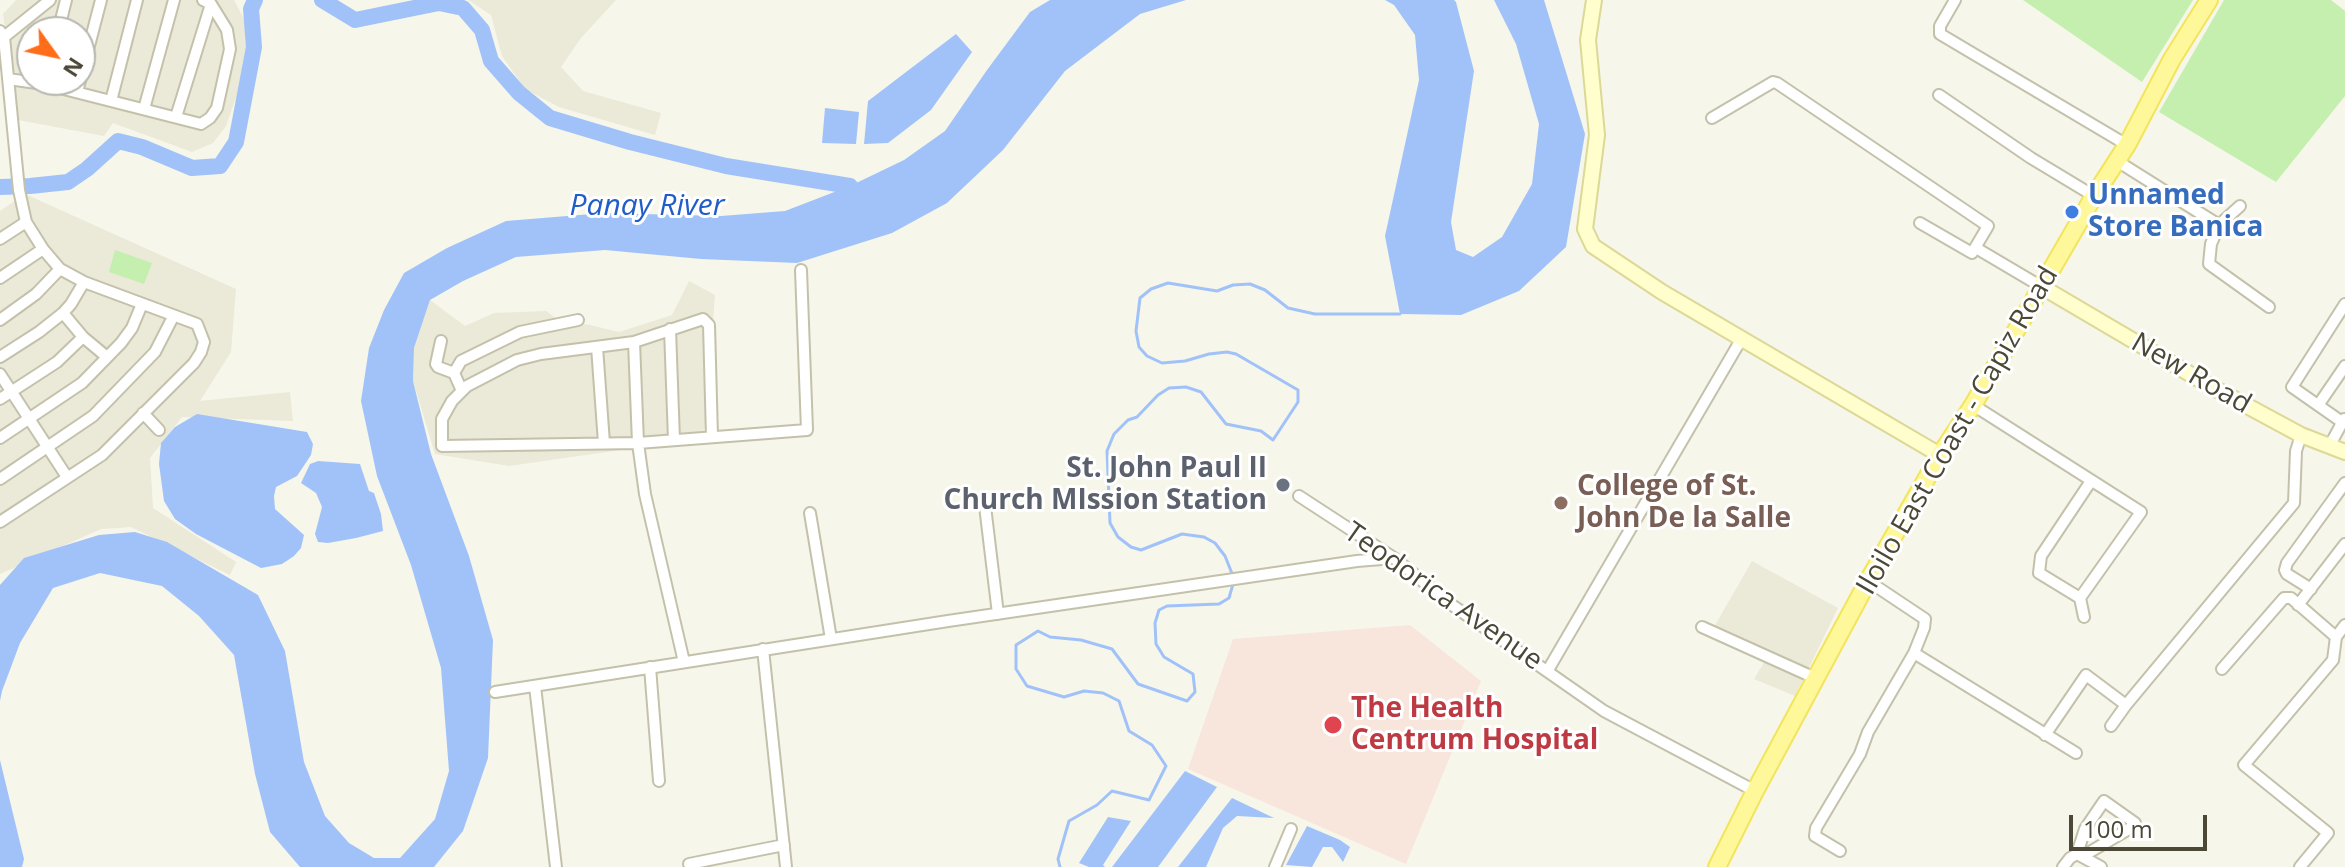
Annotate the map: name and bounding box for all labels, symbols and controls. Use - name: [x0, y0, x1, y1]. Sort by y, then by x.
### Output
- north arrow: [16, 16, 96, 96]
- text: N: [57, 52, 92, 84]
- place label: Unnamed Store Banica: [2088, 179, 2263, 245]
- water label: Panay River: [569, 188, 725, 224]
- marker: Unnamed Store Banica: [2063, 203, 2081, 221]
- street label: Iloilo East Coast - Capiz Road: [1850, 261, 2066, 601]
- street label: New Road: [2125, 326, 2257, 422]
- place label: St. John Paul II Church MIssion Station: [944, 452, 1267, 518]
- place label: College of St. John De la Salle: [1577, 470, 1791, 536]
- marker: St. John Paul II Church MIssion Station: [1274, 476, 1292, 494]
- marker: College of St. John De la Salle: [1552, 494, 1570, 512]
- street label: Teodorica Avenue: [1337, 516, 1549, 678]
- place label: The Health Centrum Hospital: [1351, 692, 1598, 758]
- marker: The Health Centrum Hospital: [1322, 714, 1344, 736]
- scale bar: [2073, 799, 2211, 849]
- text: 100 m: [2083, 812, 2153, 845]

